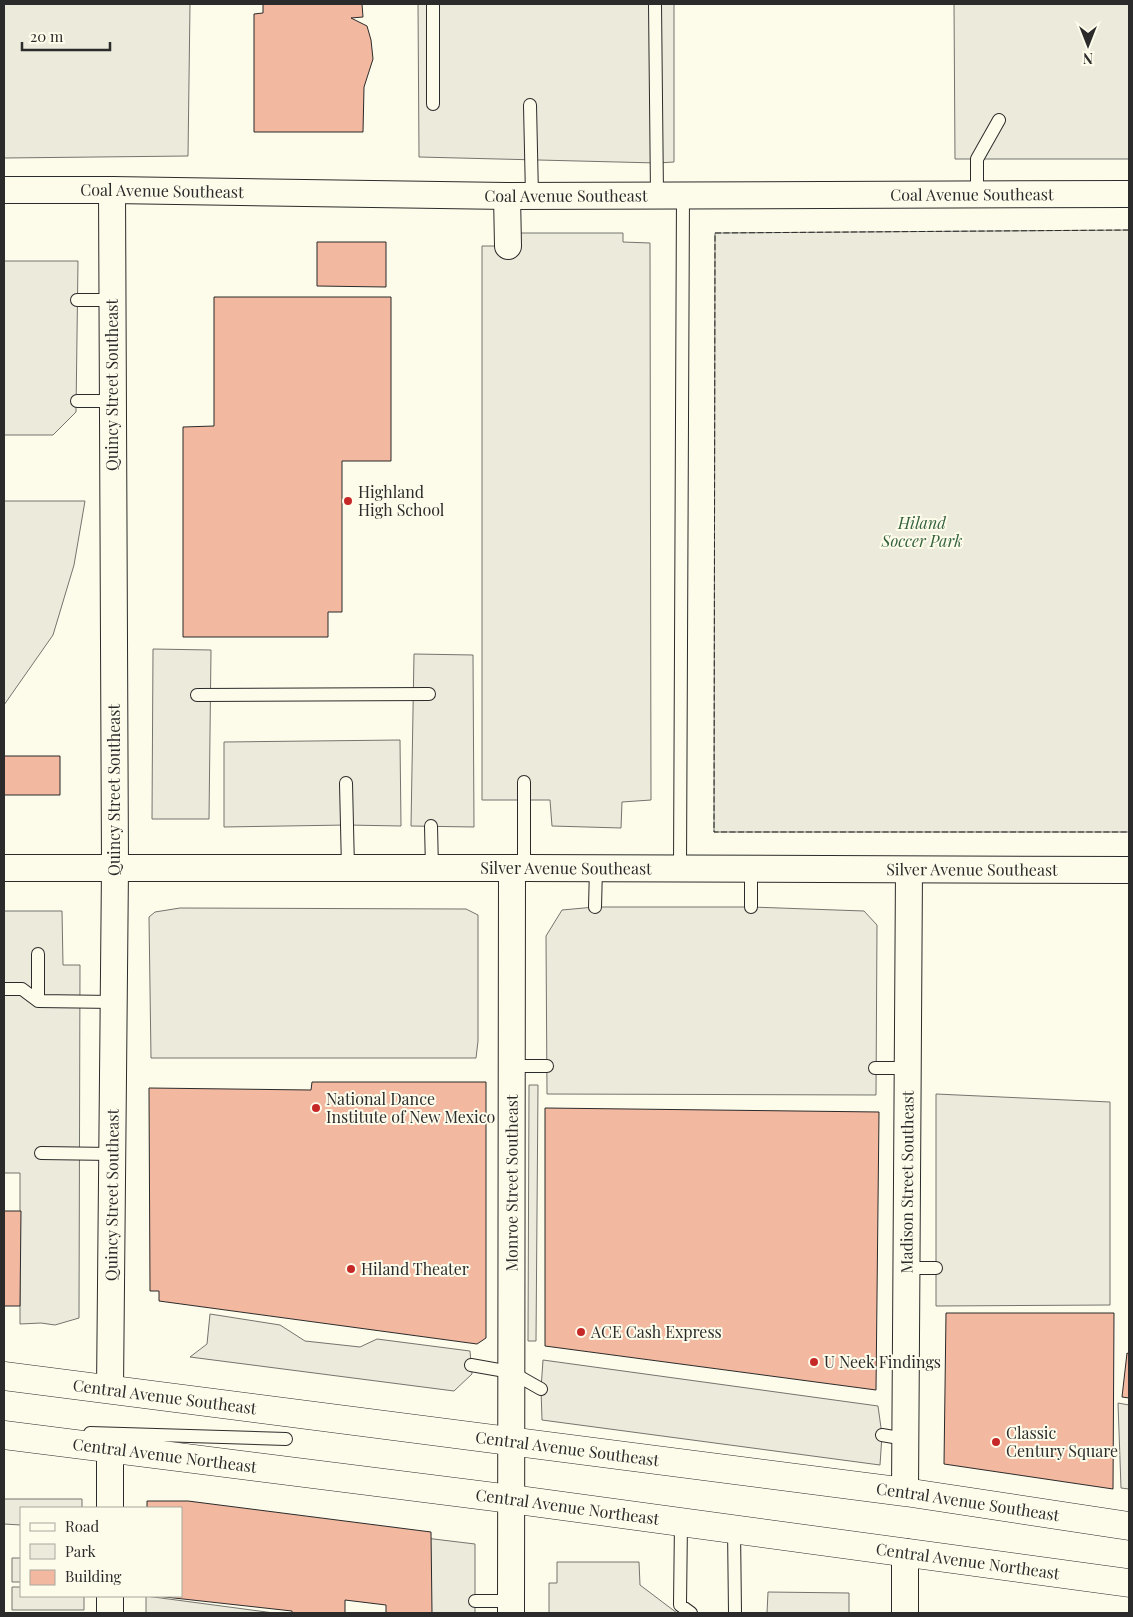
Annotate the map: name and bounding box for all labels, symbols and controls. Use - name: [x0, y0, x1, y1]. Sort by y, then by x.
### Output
- scale bar: [22, 20, 110, 52]
- north arrow: [1063, 20, 1113, 70]
- text: 20 m: [30, 26, 64, 46]
- text: N: [1083, 49, 1093, 68]
- street label: Coal Avenue Southeast: [80, 179, 244, 202]
- street label: Coal Avenue Southeast: [890, 183, 1054, 205]
- street label: Coal Avenue Southeast: [484, 185, 648, 206]
- street label: Quincy Street Southeast: [101, 299, 122, 471]
- place label: Highland High School: [358, 481, 445, 520]
- marker: Highland High School: [342, 495, 354, 507]
- park label: Hiland Soccer Park: [881, 512, 962, 551]
- street label: Quincy Street Southeast: [103, 704, 124, 876]
- street label: Silver Avenue Southeast: [480, 857, 652, 878]
- street label: Silver Avenue Southeast: [886, 858, 1058, 880]
- place label: National Dance Institute of New Mexico: [326, 1088, 495, 1127]
- street label: Madison Street Southeast: [895, 1090, 918, 1273]
- street label: Monroe Street Southeast: [500, 1094, 522, 1272]
- marker: National Dance Institute of New Mexico: [310, 1102, 322, 1114]
- street label: Quincy Street Southeast: [100, 1108, 123, 1281]
- place label: Hiland Theater: [361, 1258, 469, 1279]
- marker: Hiland Theater: [345, 1263, 357, 1275]
- place label: ACE Cash Express: [590, 1321, 722, 1342]
- marker: ACE Cash Express: [575, 1326, 587, 1338]
- place label: U Neek Findings: [824, 1351, 941, 1372]
- marker: U Neek Findings: [808, 1356, 820, 1368]
- street label: Central Avenue Southeast: [72, 1374, 258, 1418]
- place label: Classic Century Square: [1006, 1422, 1118, 1461]
- street label: Central Avenue Southeast: [474, 1426, 661, 1470]
- street label: Central Avenue Northeast: [72, 1433, 258, 1477]
- marker: Classic Century Square: [990, 1436, 1002, 1448]
- street label: Central Avenue Southeast: [875, 1477, 1061, 1525]
- street label: Central Avenue Northeast: [474, 1484, 661, 1529]
- legend: [20, 1507, 182, 1597]
- text: Road: [65, 1516, 99, 1536]
- street label: Central Avenue Northeast: [875, 1538, 1061, 1584]
- text: Park: [65, 1541, 97, 1561]
- text: Building: [65, 1566, 122, 1586]

